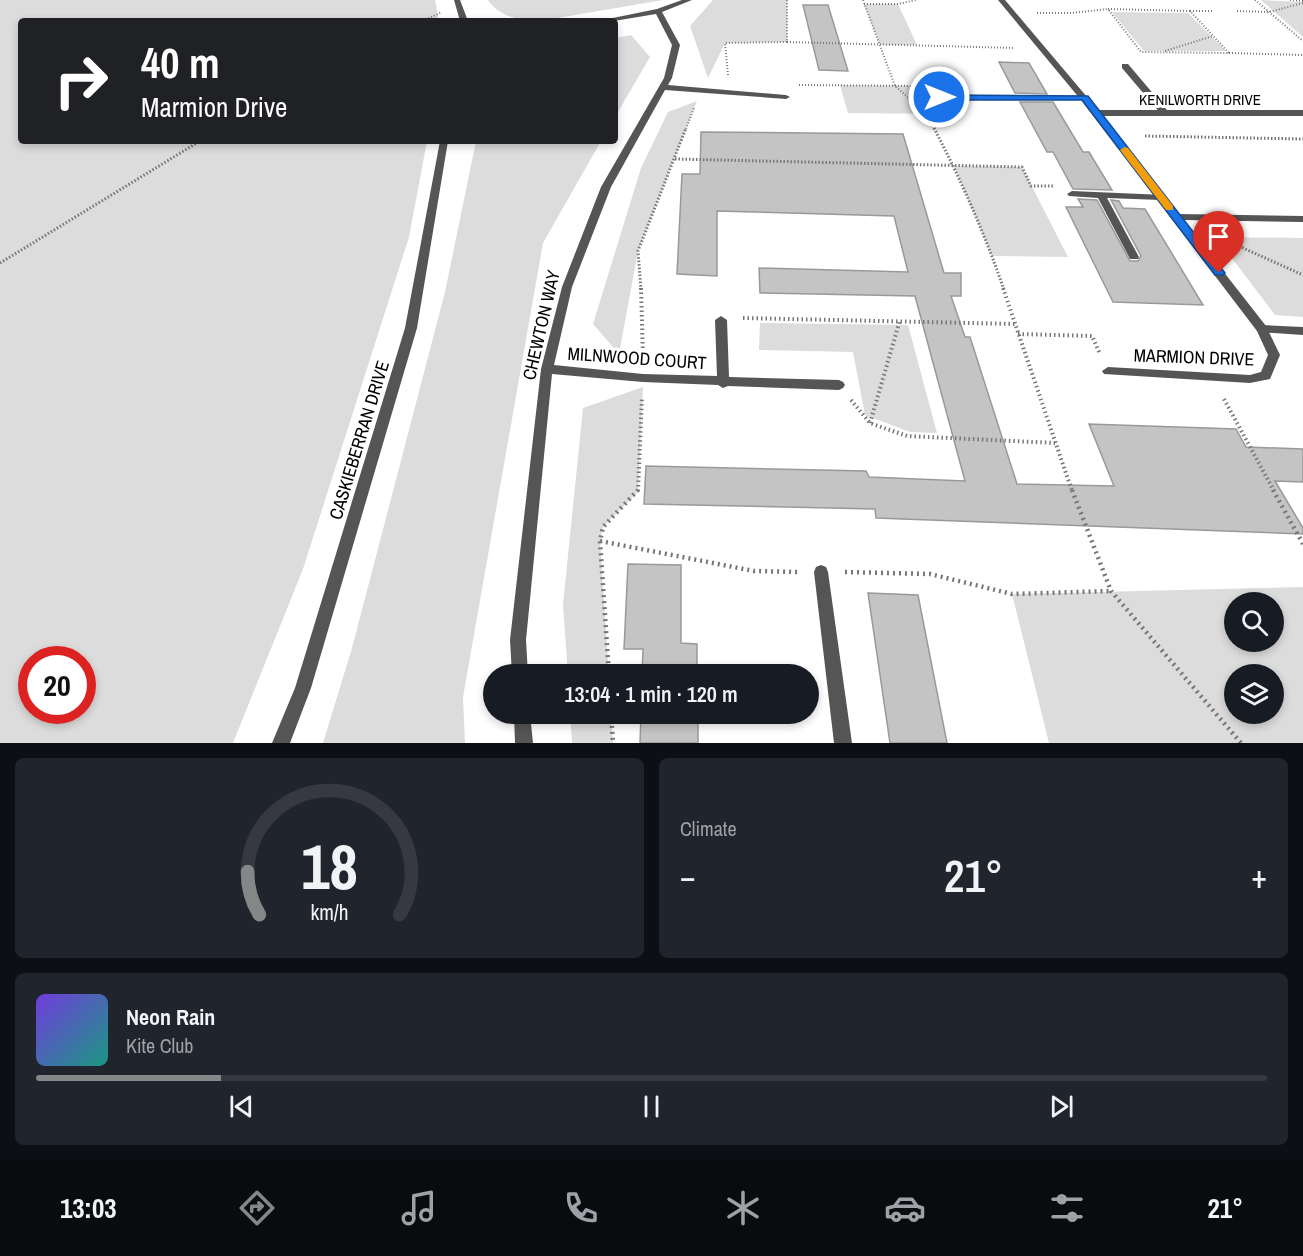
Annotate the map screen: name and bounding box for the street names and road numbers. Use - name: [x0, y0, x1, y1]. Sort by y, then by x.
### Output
- street label: KENILWORTH DRIVE: [1139, 89, 1261, 110]
- street label: CHEWTON WAY: [516, 267, 566, 382]
- street label: MILNWOOD COURT: [567, 341, 707, 375]
- street label: MARMION DRIVE: [1133, 342, 1255, 372]
- street label: CASKIEBERRAN DRIVE: [323, 358, 395, 522]

